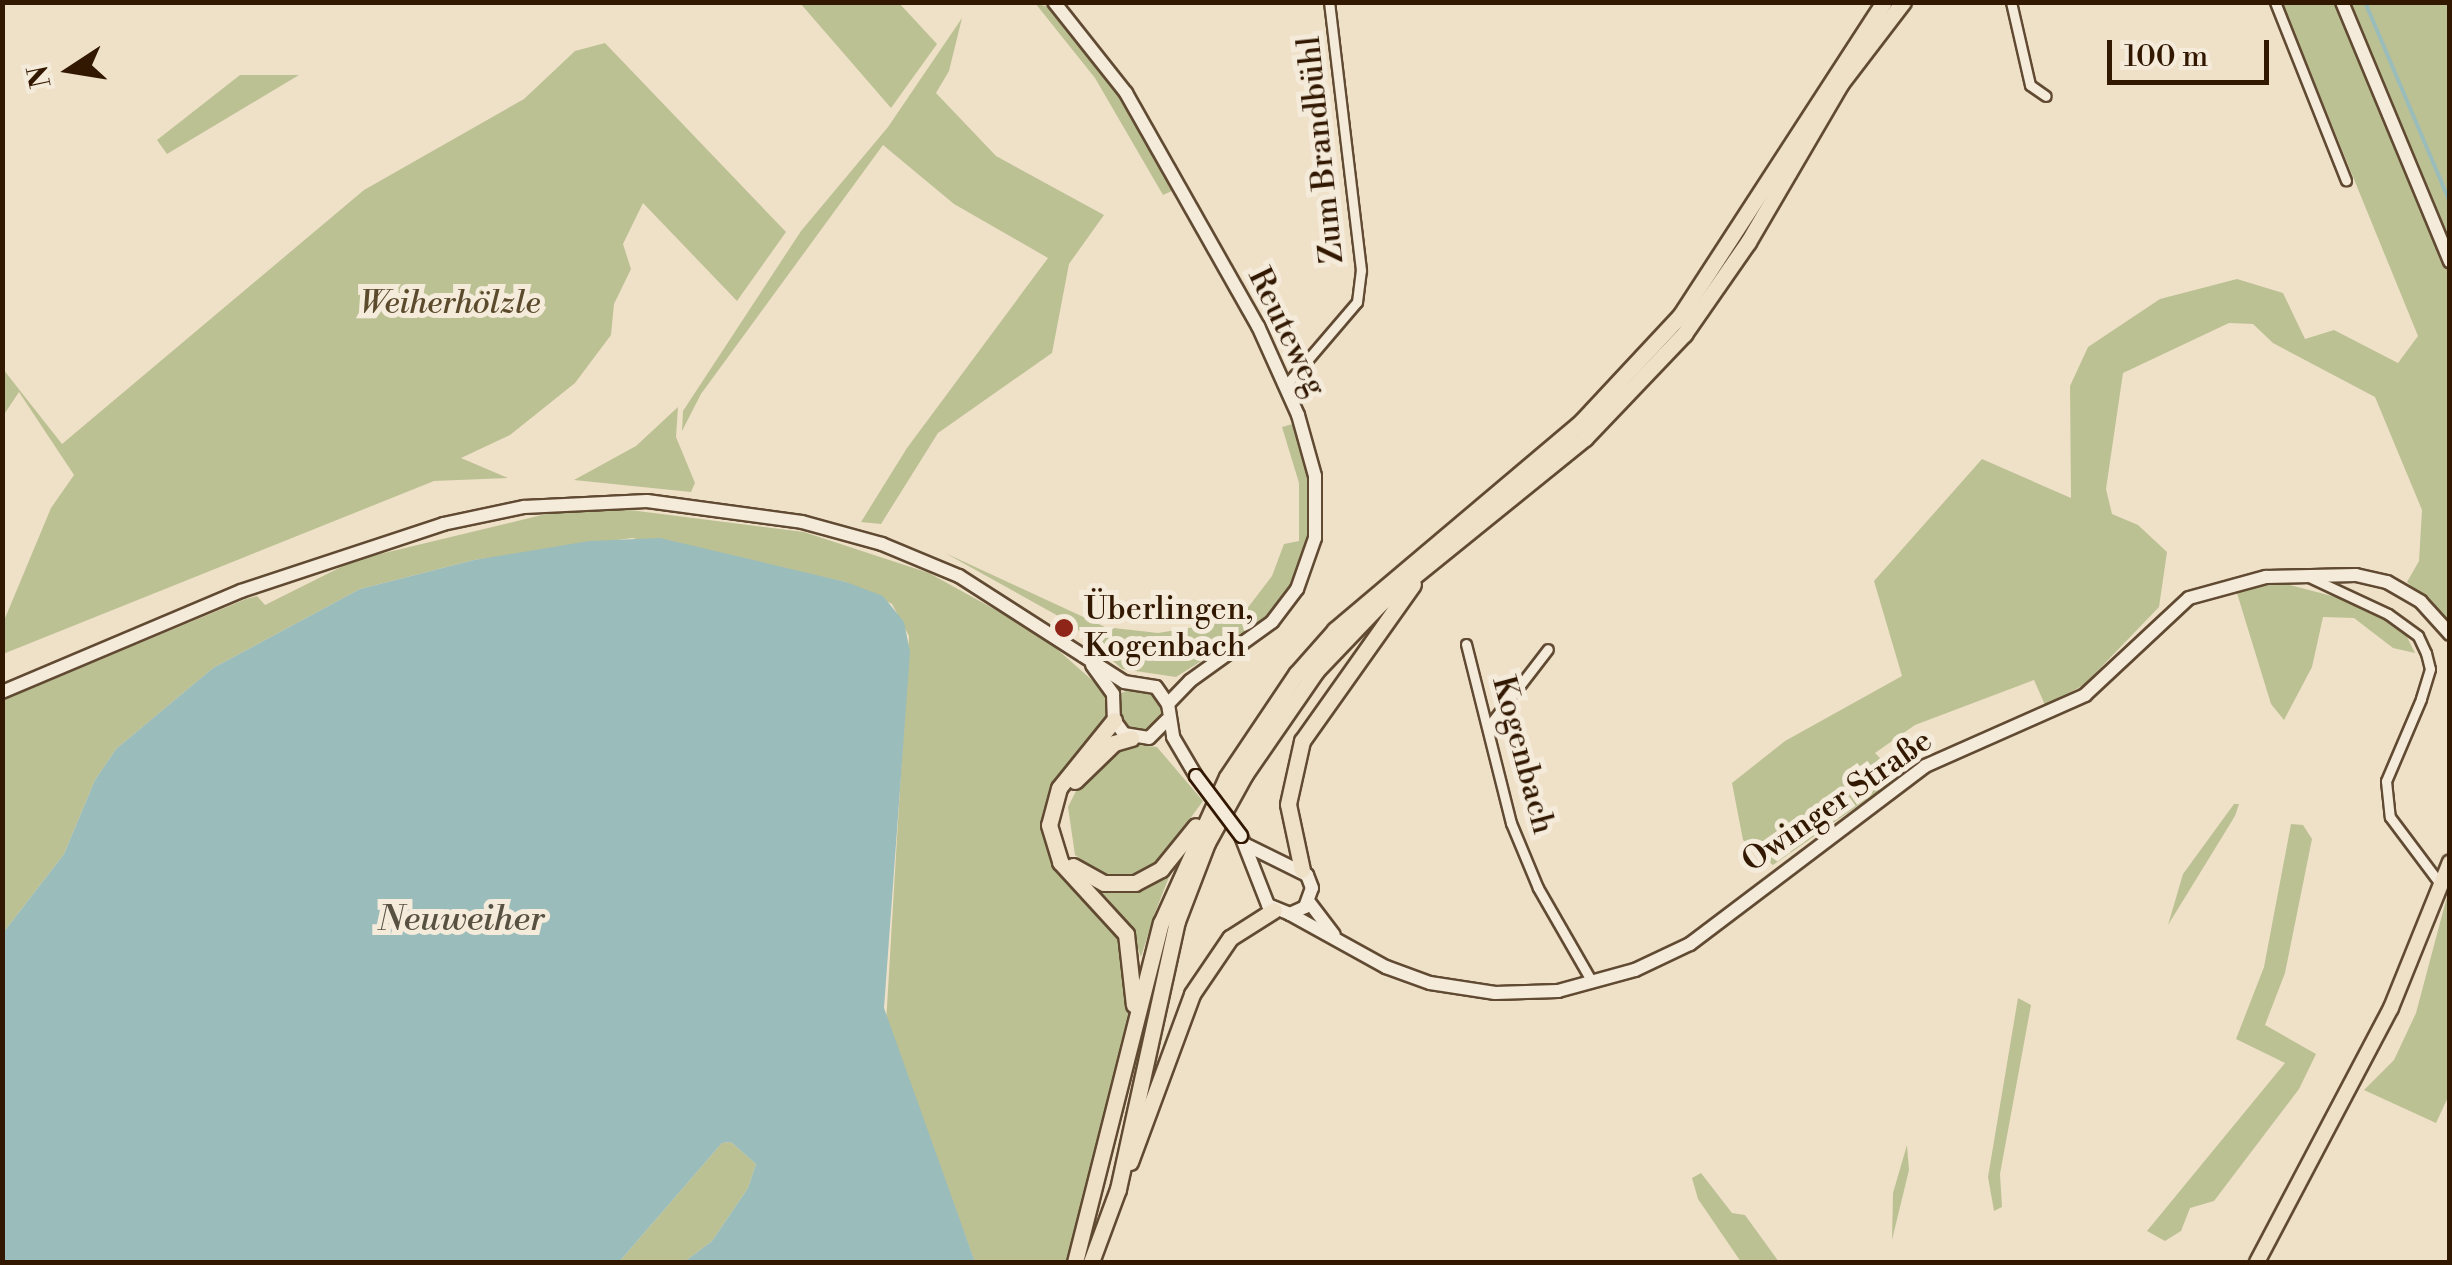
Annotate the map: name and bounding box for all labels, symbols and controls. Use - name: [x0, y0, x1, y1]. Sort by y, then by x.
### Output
- north arrow: [20, 20, 120, 120]
- scale bar: [2112, 20, 2274, 82]
- street label: Zum Brandbühl: [1290, 34, 1352, 266]
- text: 100 m: [2124, 38, 2208, 76]
- text: N: [21, 62, 60, 91]
- street label: Reuteweg: [1239, 262, 1335, 402]
- park label: Weiherhölzle: [360, 284, 540, 322]
- place label: Überlingen, Kogenbach: [1084, 591, 1253, 666]
- marker: Überlingen, Kogenbach: [1053, 617, 1075, 639]
- street label: Kogenbach: [1484, 672, 1562, 838]
- street label: Owinger Straße: [1735, 721, 1939, 881]
- water label: Neuweiher: [377, 899, 545, 941]

